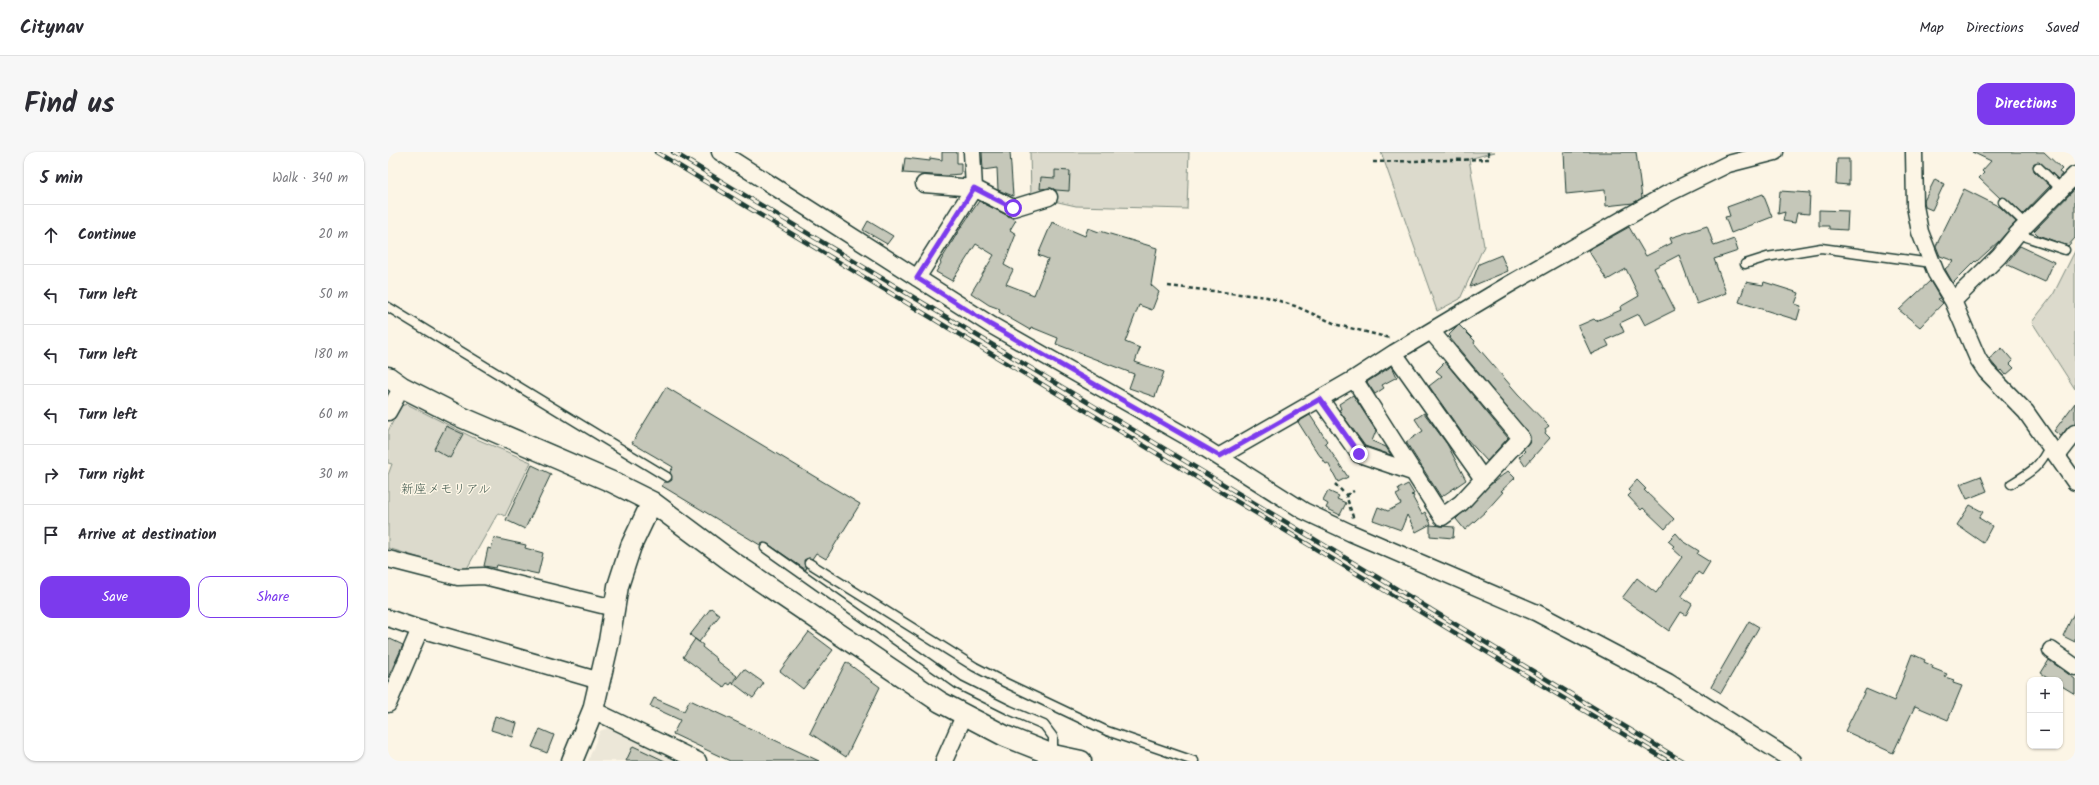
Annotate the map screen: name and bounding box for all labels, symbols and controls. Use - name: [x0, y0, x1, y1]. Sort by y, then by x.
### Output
- text: Citynav: [20, 13, 83, 43]
- text: Map: [1919, 17, 1944, 39]
- text: Directions: [1966, 17, 2024, 39]
- text: Saved: [2046, 17, 2079, 39]
- text: Find us: [24, 82, 115, 127]
- button: Directions: [1977, 83, 2075, 125]
- text: 5 min: [40, 165, 83, 192]
- text: Walk · 340 m: [272, 168, 348, 189]
- route start: [1004, 199, 1022, 217]
- text: Continue: [78, 223, 136, 247]
- icon: ahead: [40, 224, 62, 246]
- text: 20 m: [318, 224, 348, 245]
- text: Turn left: [78, 283, 138, 307]
- icon: left: [40, 284, 62, 306]
- text: 50 m: [319, 284, 348, 305]
- text: Turn left: [78, 343, 138, 367]
- icon: left: [40, 344, 62, 366]
- text: 180 m: [314, 344, 348, 365]
- text: Turn left: [78, 403, 138, 427]
- icon: left: [40, 404, 62, 426]
- text: 60 m: [319, 404, 348, 425]
- route end: [1350, 445, 1368, 463]
- text: Turn right: [78, 463, 145, 487]
- icon: right: [40, 464, 62, 486]
- text: 30 m: [319, 464, 348, 485]
- park label: 新座メモリアル: [401, 479, 491, 500]
- text: Arrive at destination: [78, 523, 217, 547]
- icon: arrive: [40, 524, 62, 546]
- button: Save: [40, 576, 190, 618]
- button: Share: [198, 576, 348, 618]
- map controls: [2027, 677, 2063, 749]
- button: +: [2027, 677, 2063, 713]
- button: −: [2027, 713, 2063, 749]

